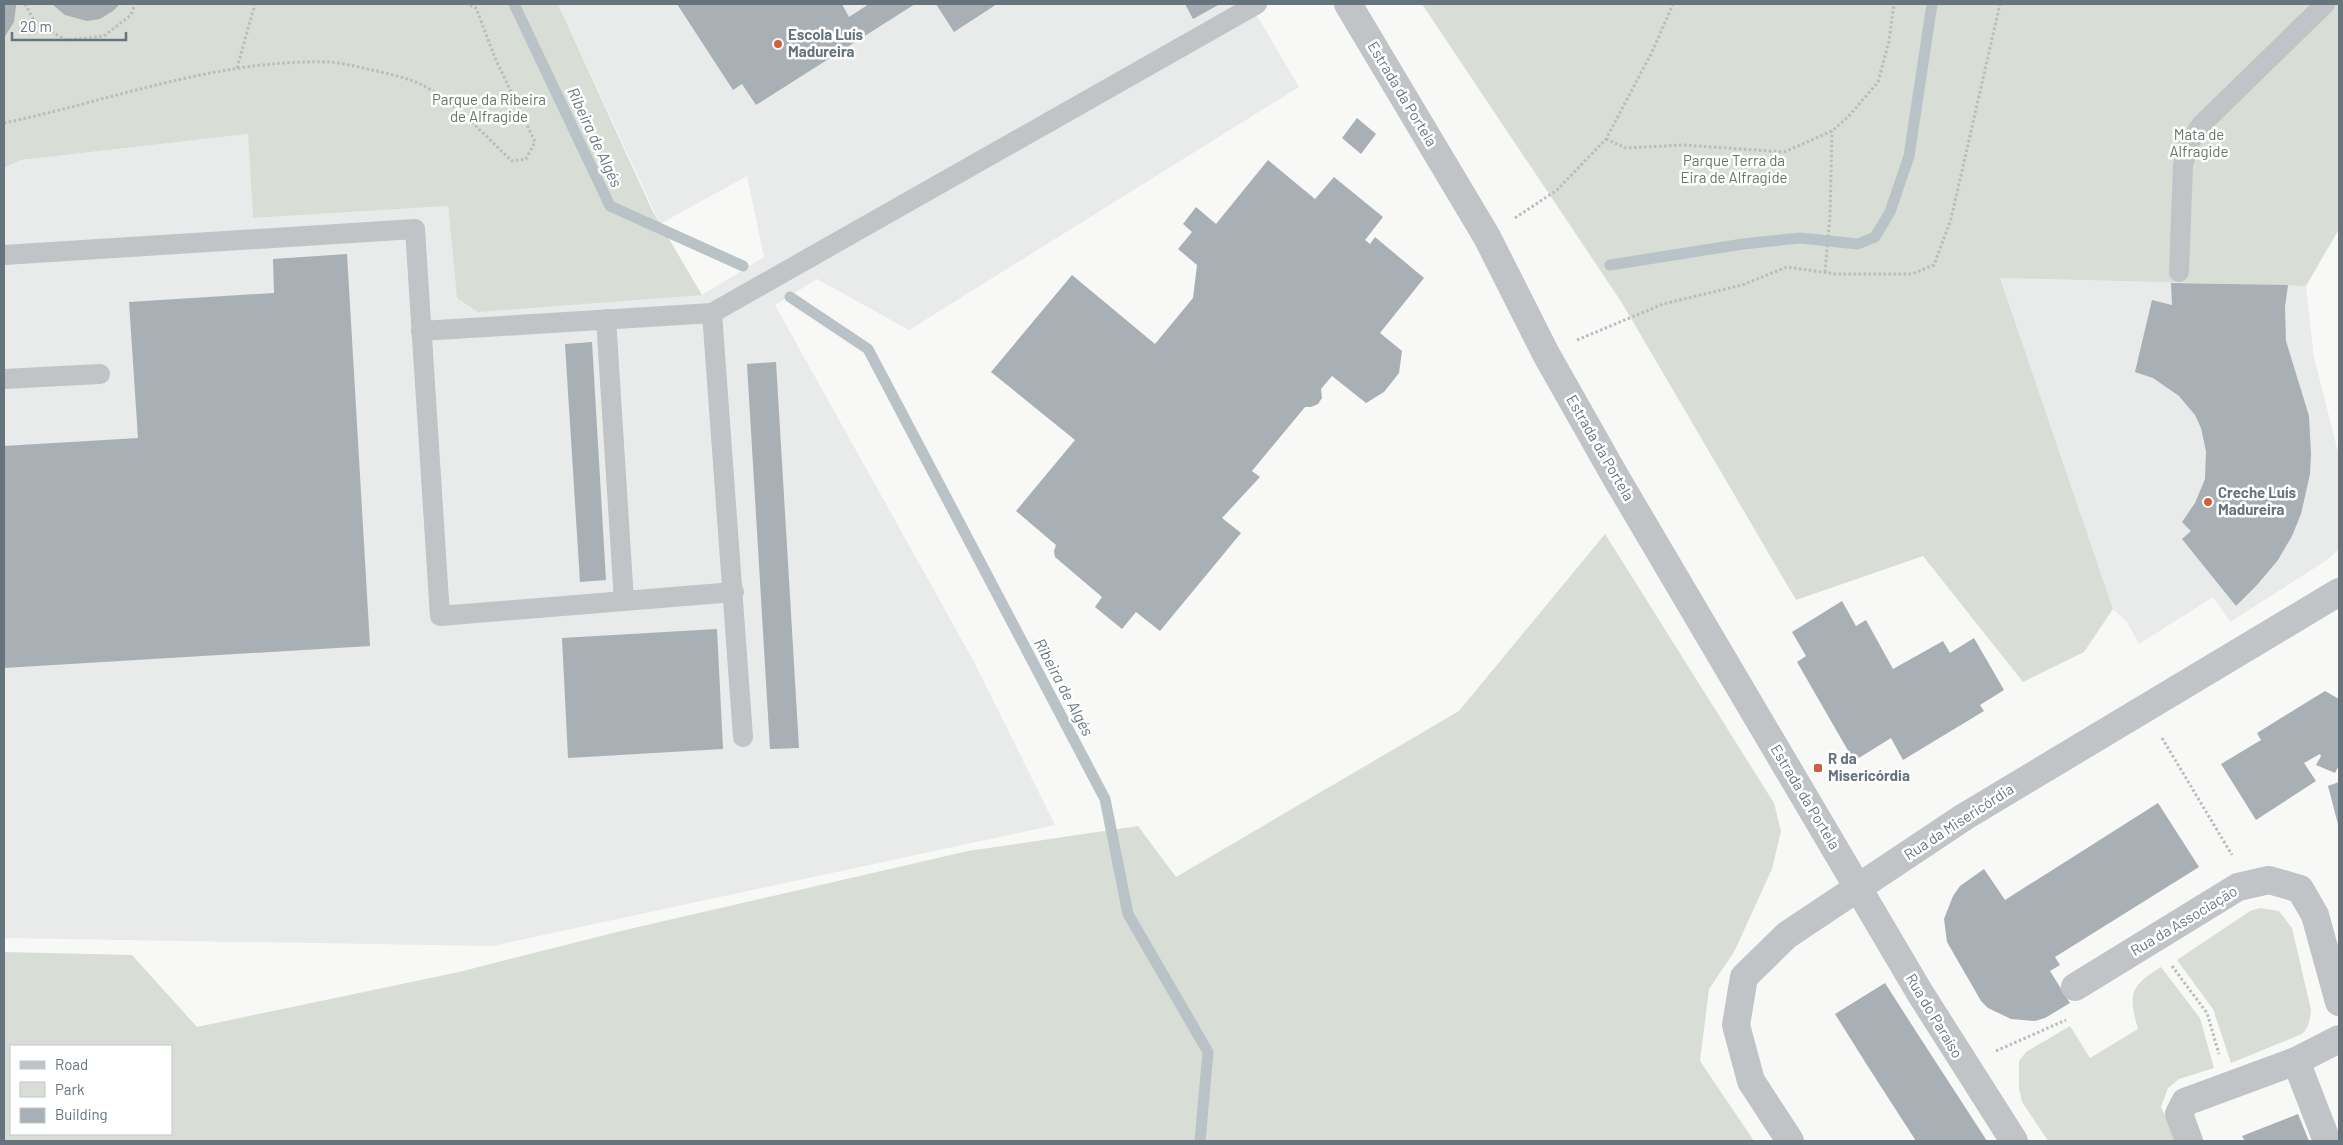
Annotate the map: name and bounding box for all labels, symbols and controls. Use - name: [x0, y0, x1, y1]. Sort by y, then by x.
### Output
- scale bar: [12, 10, 126, 42]
- text: 20 m: [20, 17, 52, 35]
- place label: Escola Luís Madureira: [788, 25, 864, 60]
- marker: Escola Luís Madureira: [772, 38, 784, 50]
- street label: Estrada da Portela: [1364, 38, 1441, 149]
- water label: Ribeira de Algés: [564, 84, 627, 190]
- park label: Parque da Ribeira de Alfragide: [432, 90, 546, 125]
- park label: Mata de Alfragide: [2169, 125, 2229, 160]
- park label: Parque Terra da Eira de Alfragide: [1680, 151, 1788, 186]
- street label: Estrada da Portela: [1563, 391, 1638, 504]
- place label: Creche Luís Madureira: [2218, 483, 2297, 518]
- marker: Creche Luís Madureira: [2202, 496, 2214, 508]
- water label: Ribeira de Algés: [1031, 635, 1098, 739]
- street label: Estrada da Portela: [1767, 741, 1844, 852]
- place label: R da Misericórdia: [1828, 749, 1910, 784]
- marker: R da Misericórdia: [1812, 762, 1824, 774]
- street label: Rua da Misericórdia: [1900, 779, 2016, 863]
- street label: Rua da Associação: [2127, 881, 2240, 959]
- street label: Rua do Paraíso: [1903, 970, 1967, 1061]
- legend: [10, 1045, 172, 1135]
- text: Road: [55, 1055, 88, 1073]
- text: Park: [55, 1080, 85, 1098]
- text: Building: [55, 1105, 108, 1123]

